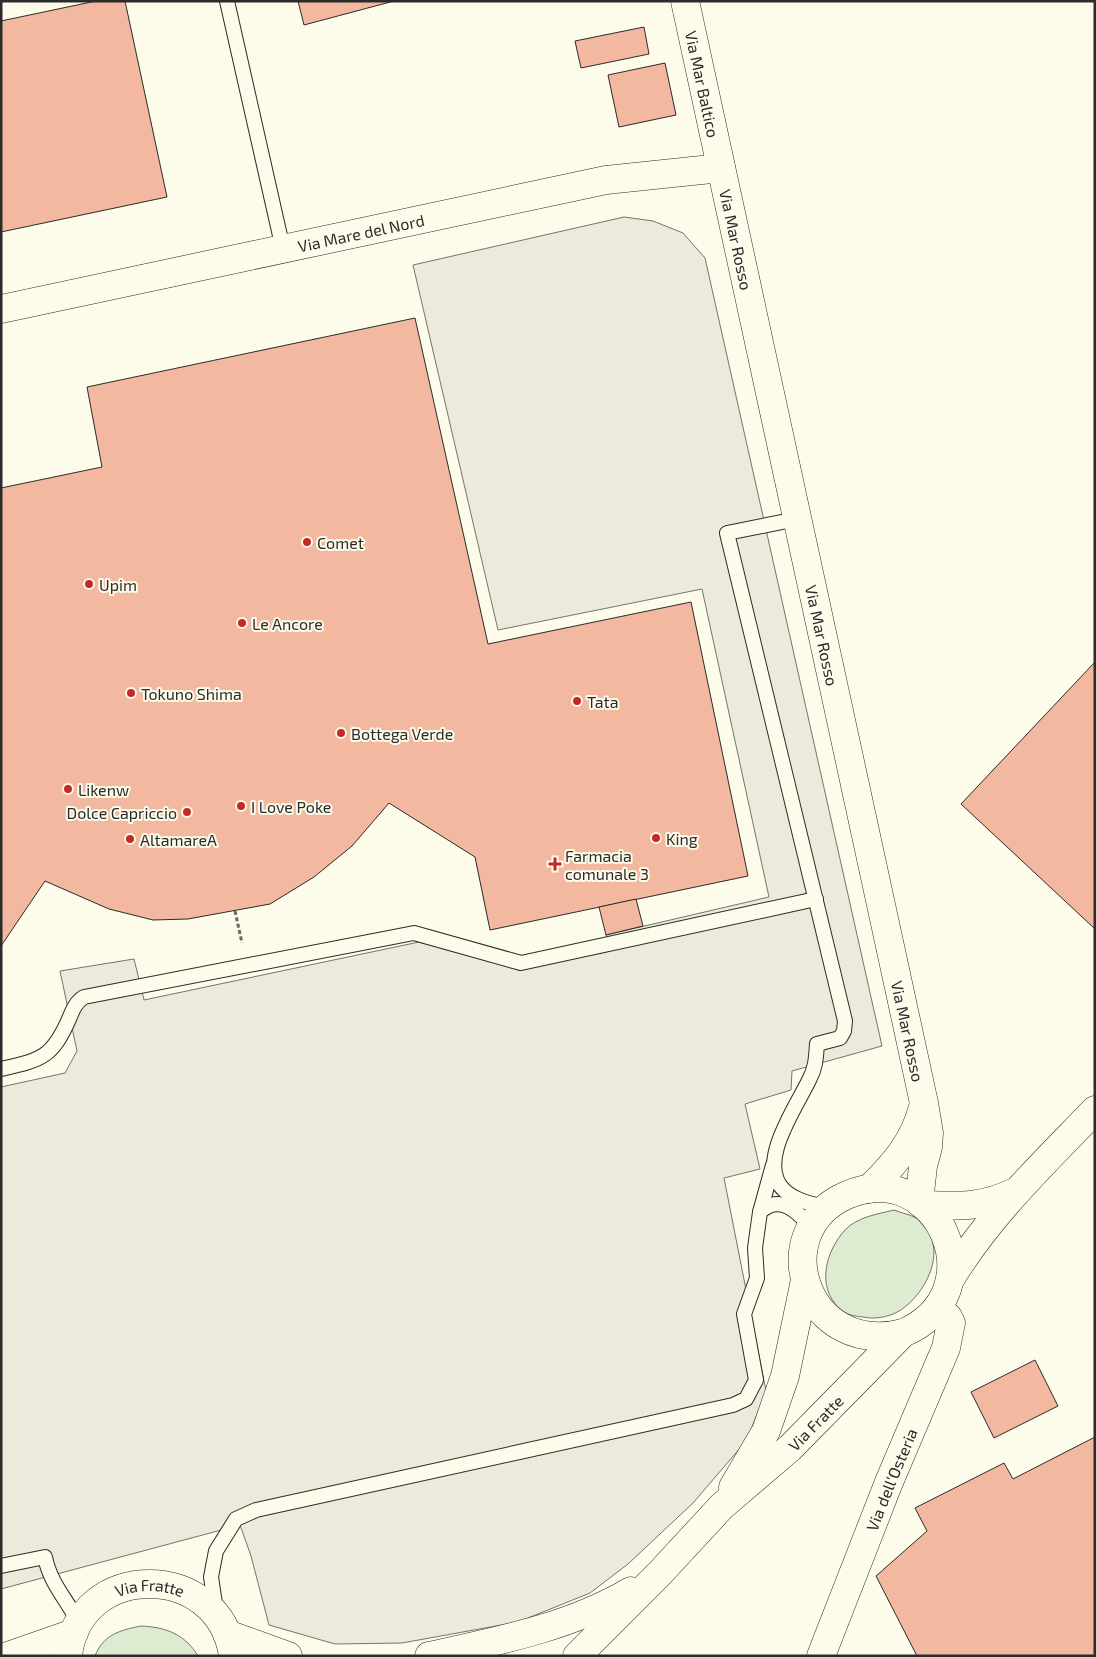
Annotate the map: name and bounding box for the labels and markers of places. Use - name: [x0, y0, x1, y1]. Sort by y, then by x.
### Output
- place label: Comet: [317, 533, 364, 552]
- marker: Comet: [301, 536, 313, 548]
- place label: Upim: [99, 575, 137, 594]
- marker: Upim: [83, 578, 95, 590]
- place label: Le Ancore: [252, 614, 323, 633]
- marker: Le Ancore: [236, 617, 248, 629]
- place label: Tokuno Shima: [141, 684, 242, 703]
- marker: Tokuno Shima: [125, 687, 137, 699]
- place label: Tata: [587, 692, 618, 711]
- marker: Tata: [571, 695, 583, 707]
- place label: Bottega Verde: [351, 724, 453, 743]
- marker: Bottega Verde: [335, 727, 347, 739]
- place label: Likenw: [78, 780, 129, 799]
- marker: Likenw: [62, 783, 74, 795]
- place label: I Love Poke: [251, 797, 331, 816]
- marker: I Love Poke: [235, 800, 247, 812]
- place label: Dolce Capriccio: [67, 803, 177, 822]
- marker: Dolce Capriccio: [181, 806, 193, 818]
- place label: King: [666, 829, 698, 848]
- place label: AltamareA: [140, 830, 217, 849]
- marker: King: [650, 832, 662, 844]
- marker: AltamareA: [124, 833, 136, 845]
- place label: Farmacia comunale 3: [565, 846, 649, 883]
- marker: Farmacia comunale 3: [549, 858, 561, 870]

